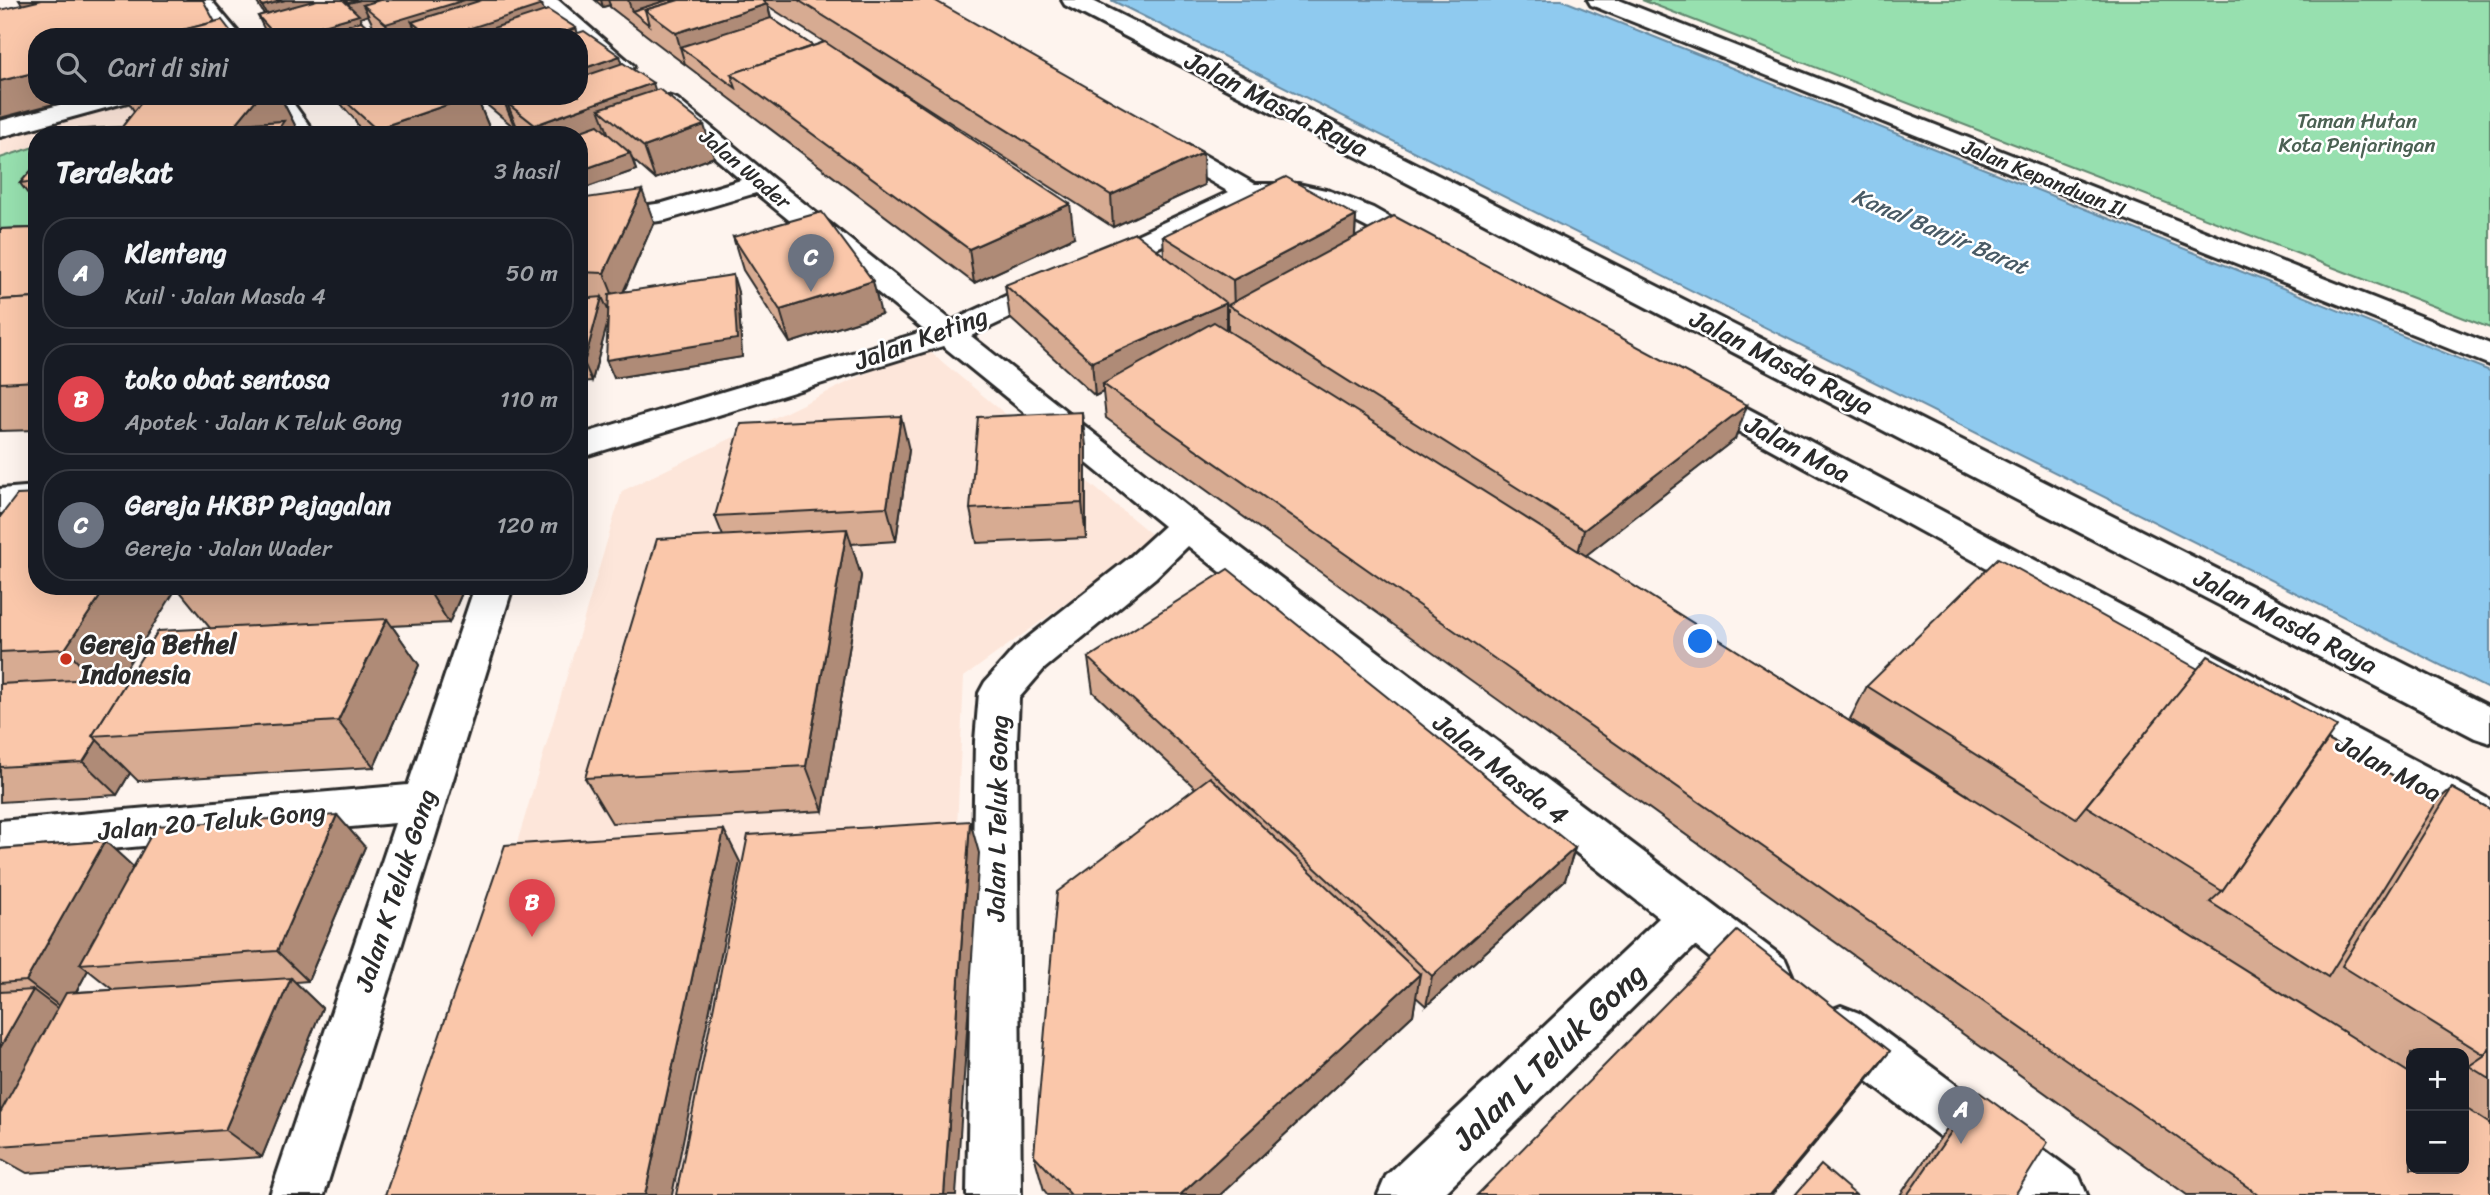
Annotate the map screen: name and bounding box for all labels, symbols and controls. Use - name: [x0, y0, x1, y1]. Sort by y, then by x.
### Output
- search box: [28, 28, 588, 105]
- street label: Jalan Masda Raya: [1176, 37, 1377, 170]
- text: Cari di sini: [108, 44, 229, 90]
- icon: search: [52, 48, 90, 86]
- park label: Taman Hutan Kota Penjaringan: [2278, 102, 2436, 164]
- street label: Jalan Wader: [689, 118, 801, 220]
- street label: Jalan Kepanduan II: [1955, 127, 2132, 228]
- text: Terdekat: [56, 145, 173, 199]
- text: 3 hasil: [494, 151, 560, 192]
- water label: Kanal Banjir Barat: [1846, 176, 2037, 288]
- text: Klenteng: [125, 230, 227, 276]
- pin: C: [788, 234, 834, 292]
- text: A: [73, 253, 89, 294]
- text: 50 m: [506, 253, 558, 294]
- text: Kuil · Jalan Masda 4: [125, 276, 326, 317]
- street label: Jalan Keting: [847, 293, 994, 384]
- street label: Jalan Masda Raya: [1681, 295, 1882, 428]
- text: toko obat sentosa: [125, 356, 330, 402]
- text: B: [74, 379, 88, 420]
- text: 110 m: [500, 379, 558, 420]
- street label: Jalan Moa: [1736, 401, 1859, 496]
- text: Apotek · Jalan K Teluk Gong: [125, 402, 402, 443]
- text: Gereja HKBP Pejagalan: [125, 482, 391, 528]
- text: C: [74, 505, 88, 546]
- text: 120 m: [497, 505, 558, 546]
- text: Gereja · Jalan Wader: [125, 528, 331, 569]
- street label: Jalan Masda Raya: [2185, 554, 2386, 687]
- place label: Gereja Bethel Indonesia: [78, 621, 238, 697]
- your location: [1683, 624, 1717, 658]
- marker: Gereja Bethel Indonesia: [58, 651, 74, 667]
- street label: Jalan Masda 4: [1422, 700, 1579, 837]
- street label: Jalan L Teluk Gong: [972, 714, 1022, 923]
- street label: Jalan Moa: [2327, 720, 2450, 815]
- street label: Jalan K Teluk Gong: [340, 783, 449, 998]
- street label: Jalan 20 Teluk Gong: [95, 788, 328, 854]
- pin: B: [509, 879, 555, 937]
- street label: Jalan L Teluk Gong: [1437, 947, 1661, 1166]
- map controls: [2406, 1048, 2469, 1174]
- button: +: [2406, 1048, 2469, 1111]
- pin: A: [1938, 1086, 1984, 1144]
- button: −: [2406, 1111, 2469, 1174]

